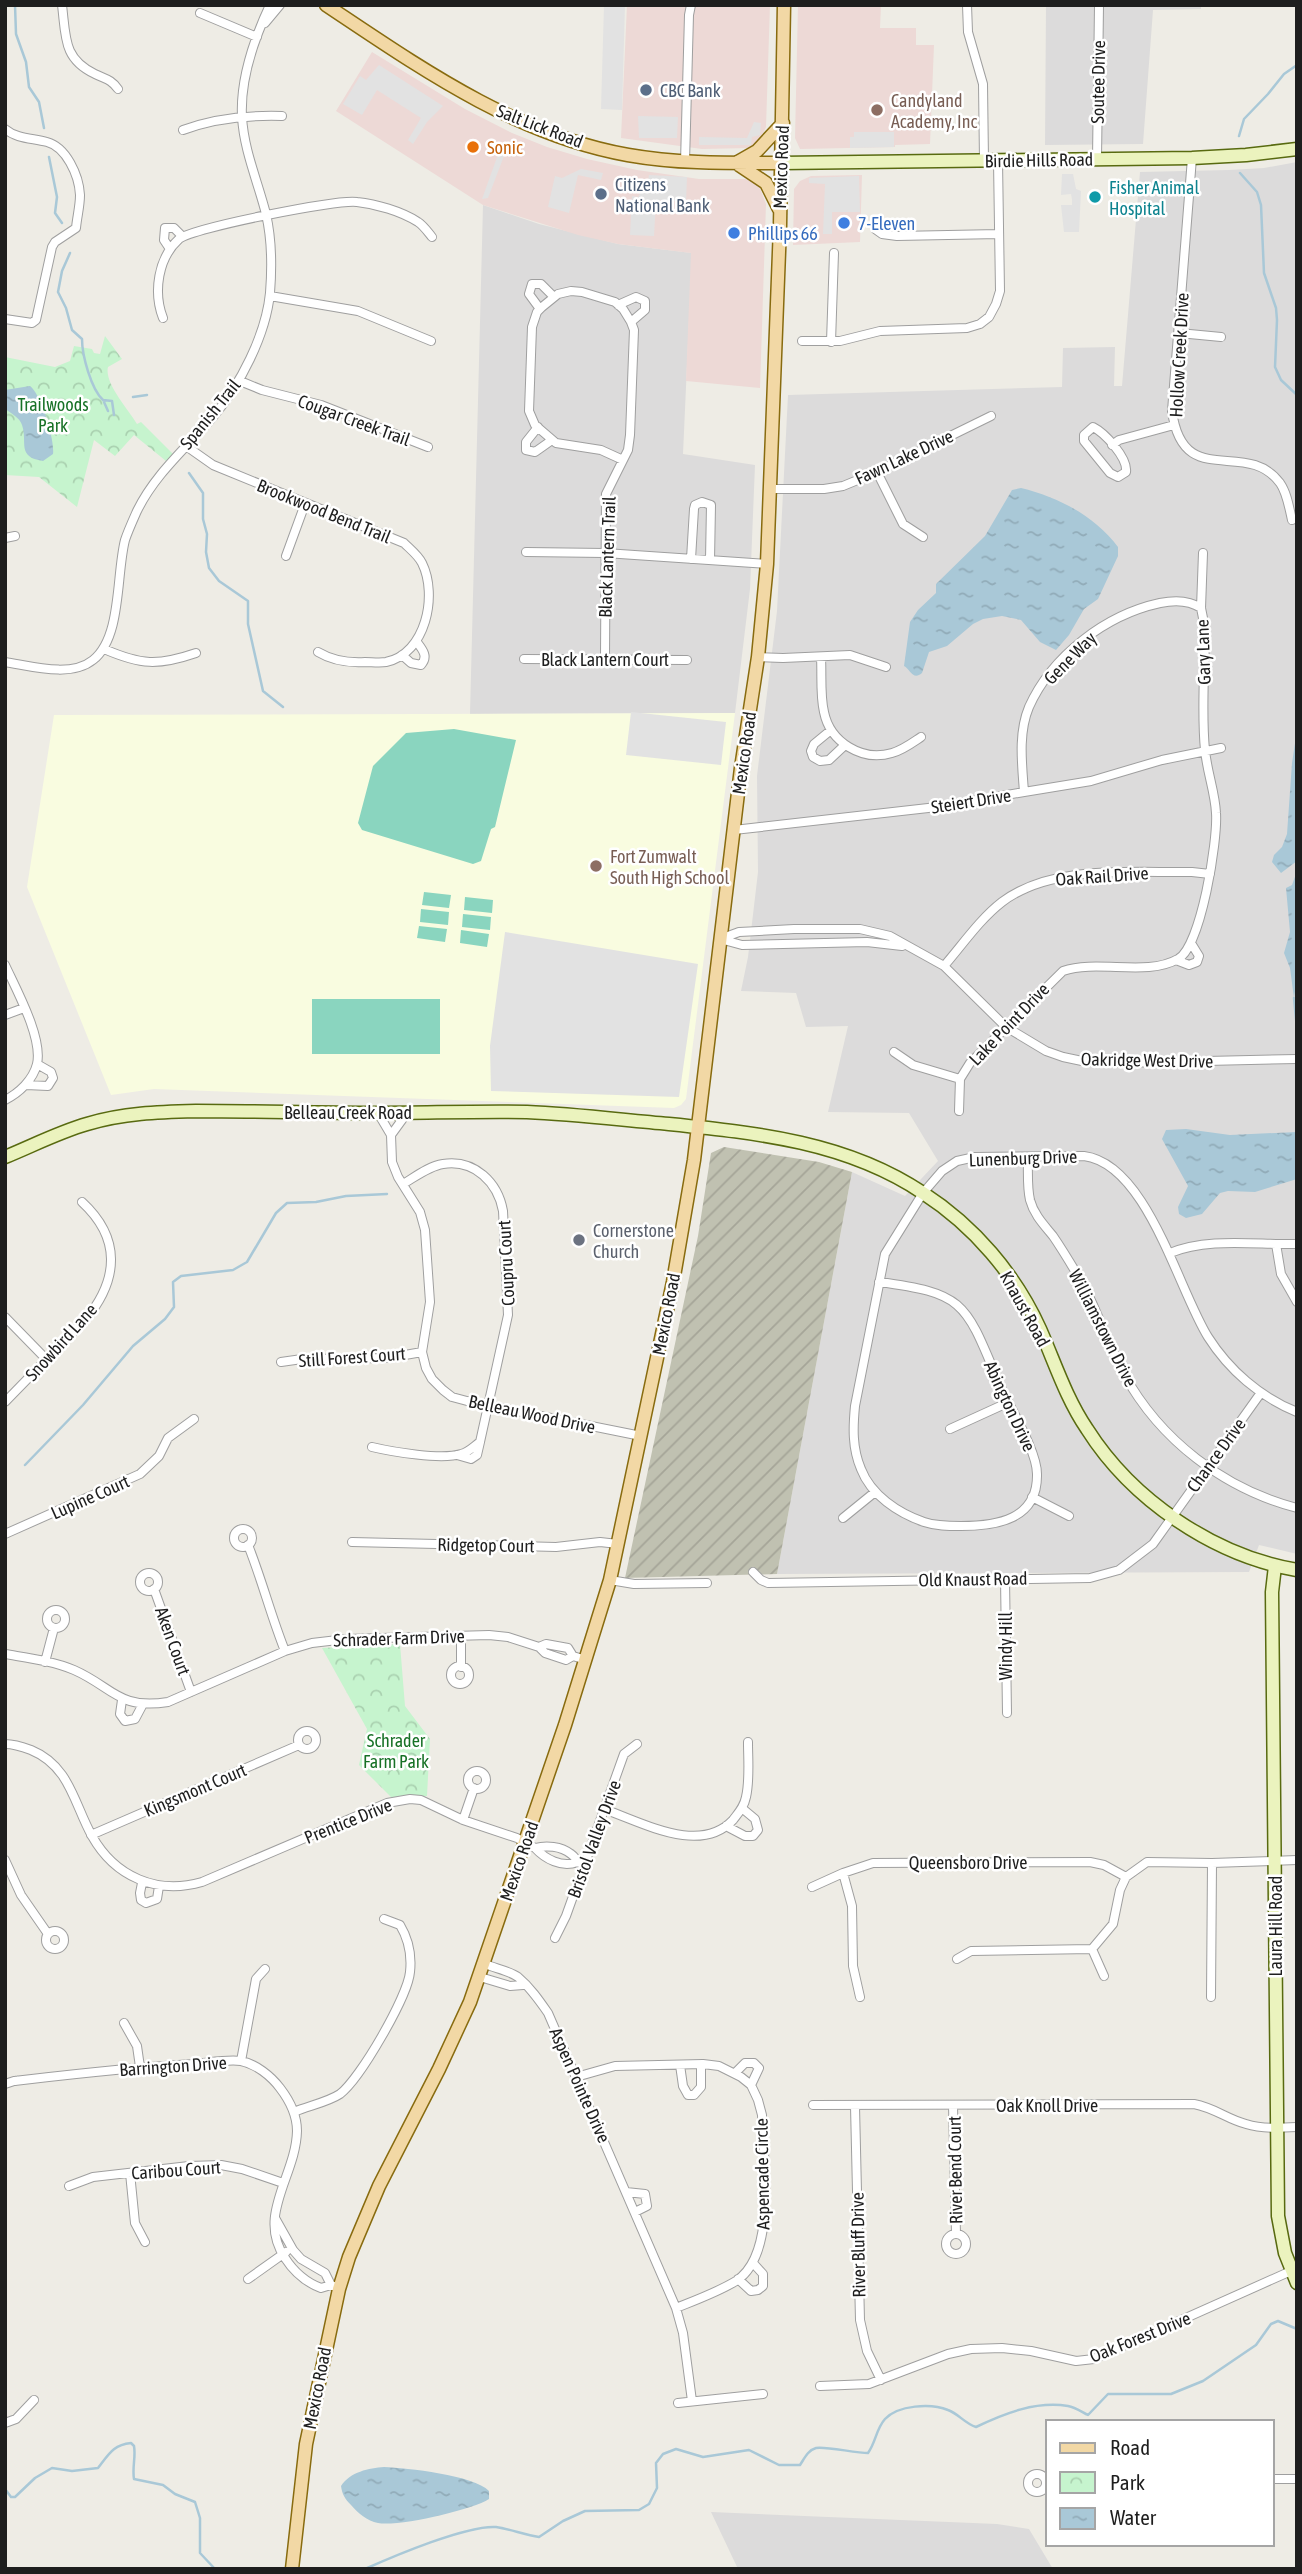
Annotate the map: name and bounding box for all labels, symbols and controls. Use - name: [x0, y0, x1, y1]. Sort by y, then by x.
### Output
- street label: Soutee Drive: [1087, 40, 1109, 124]
- place label: CBC Bank: [660, 80, 721, 101]
- marker: CBC Bank: [638, 82, 654, 98]
- place label: Candyland Academy, Inc: [891, 90, 977, 132]
- street label: Salt Lick Road: [494, 100, 586, 152]
- marker: Candyland Academy, Inc: [869, 102, 885, 118]
- street label: Mexico Road: [769, 125, 793, 209]
- place label: Sonic: [487, 137, 523, 158]
- marker: Sonic: [465, 139, 481, 155]
- street label: Birdie Hills Road: [985, 149, 1093, 171]
- place label: Citizens National Bank: [615, 174, 710, 216]
- place label: Fisher Animal Hospital: [1109, 177, 1199, 219]
- marker: Citizens National Bank: [593, 186, 609, 202]
- marker: Fisher Animal Hospital: [1087, 189, 1103, 205]
- place label: 7-Eleven: [858, 213, 915, 234]
- marker: 7-Eleven: [836, 215, 852, 231]
- place label: Phillips 66: [748, 223, 818, 244]
- marker: Phillips 66: [726, 225, 742, 241]
- street label: Hollow Creek Drive: [1165, 292, 1193, 418]
- street label: Spanish Trail: [175, 375, 245, 453]
- street label: Cougar Creek Trail: [295, 390, 413, 450]
- park label: Trailwoods Park: [17, 394, 89, 436]
- street label: Fawn Lake Drive: [852, 425, 956, 489]
- street label: Brookwood Bend Trail: [254, 475, 394, 548]
- street label: Black Lantern Trail: [594, 496, 620, 618]
- street label: Gary Lane: [1191, 619, 1215, 685]
- street label: Gene Way: [1039, 627, 1101, 689]
- street label: Black Lantern Court: [541, 649, 669, 670]
- street label: Mexico Road: [728, 710, 760, 796]
- street label: Steiert Drive: [929, 784, 1013, 818]
- place label: Fort Zumwalt South High School: [610, 846, 729, 888]
- marker: Fort Zumwalt South High School: [588, 858, 604, 874]
- street label: Oak Rail Drive: [1055, 862, 1149, 890]
- street label: Lake Point Drive: [965, 979, 1053, 1069]
- street label: Oakridge West Drive: [1081, 1048, 1213, 1072]
- street label: Belleau Creek Road: [284, 1102, 412, 1123]
- street label: Lunenburg Drive: [968, 1146, 1078, 1170]
- street label: Coupru Court: [493, 1220, 519, 1306]
- place label: Cornerstone Church: [593, 1220, 674, 1262]
- marker: Cornerstone Church: [571, 1232, 587, 1248]
- street label: Williamstown Drive: [1064, 1266, 1142, 1390]
- street label: Knaust Road: [996, 1268, 1054, 1350]
- street label: Mexico Road: [648, 1271, 684, 1357]
- street label: Snowbird Lane: [21, 1299, 101, 1385]
- street label: Still Forest Court: [298, 1343, 406, 1371]
- street label: Abington Drive: [980, 1357, 1040, 1455]
- street label: Belleau Wood Drive: [467, 1390, 597, 1438]
- street label: Chance Drive: [1182, 1414, 1250, 1496]
- street label: Lupine Court: [48, 1470, 132, 1524]
- street label: Ridgetop Court: [437, 1534, 535, 1556]
- street label: Old Knaust Road: [918, 1568, 1028, 1590]
- street label: Aken Court: [151, 1604, 195, 1678]
- street label: Windy Hill: [995, 1612, 1016, 1680]
- street label: Schrader Farm Drive: [333, 1625, 465, 1651]
- park label: Schrader Farm Park: [363, 1730, 429, 1772]
- street label: Kingsmont Court: [141, 1759, 249, 1821]
- street label: Bristol Valley Drive: [563, 1777, 625, 1901]
- street label: Prentice Drive: [301, 1794, 395, 1848]
- street label: Mexico Road: [495, 1818, 543, 1904]
- street label: Queensboro Drive: [909, 1852, 1027, 1873]
- street label: Laura Hill Road: [1265, 1876, 1286, 1976]
- street label: Aspen Pointe Drive: [545, 2024, 615, 2146]
- street label: Barrington Drive: [119, 2052, 227, 2080]
- street label: Oak Knoll Drive: [996, 2095, 1098, 2116]
- street label: River Bend Court: [944, 2116, 966, 2224]
- street label: Aspencade Circle: [751, 2118, 773, 2230]
- street label: Caribou Court: [131, 2156, 221, 2184]
- street label: River Bluff Drive: [847, 2192, 869, 2298]
- street label: Oak Forest Drive: [1086, 2307, 1194, 2367]
- street label: Mexico Road: [299, 2345, 335, 2431]
- legend: [1046, 2420, 1274, 2546]
- text: Road: [1110, 2435, 1150, 2459]
- text: Park: [1110, 2470, 1145, 2494]
- text: Water: [1110, 2505, 1157, 2529]

